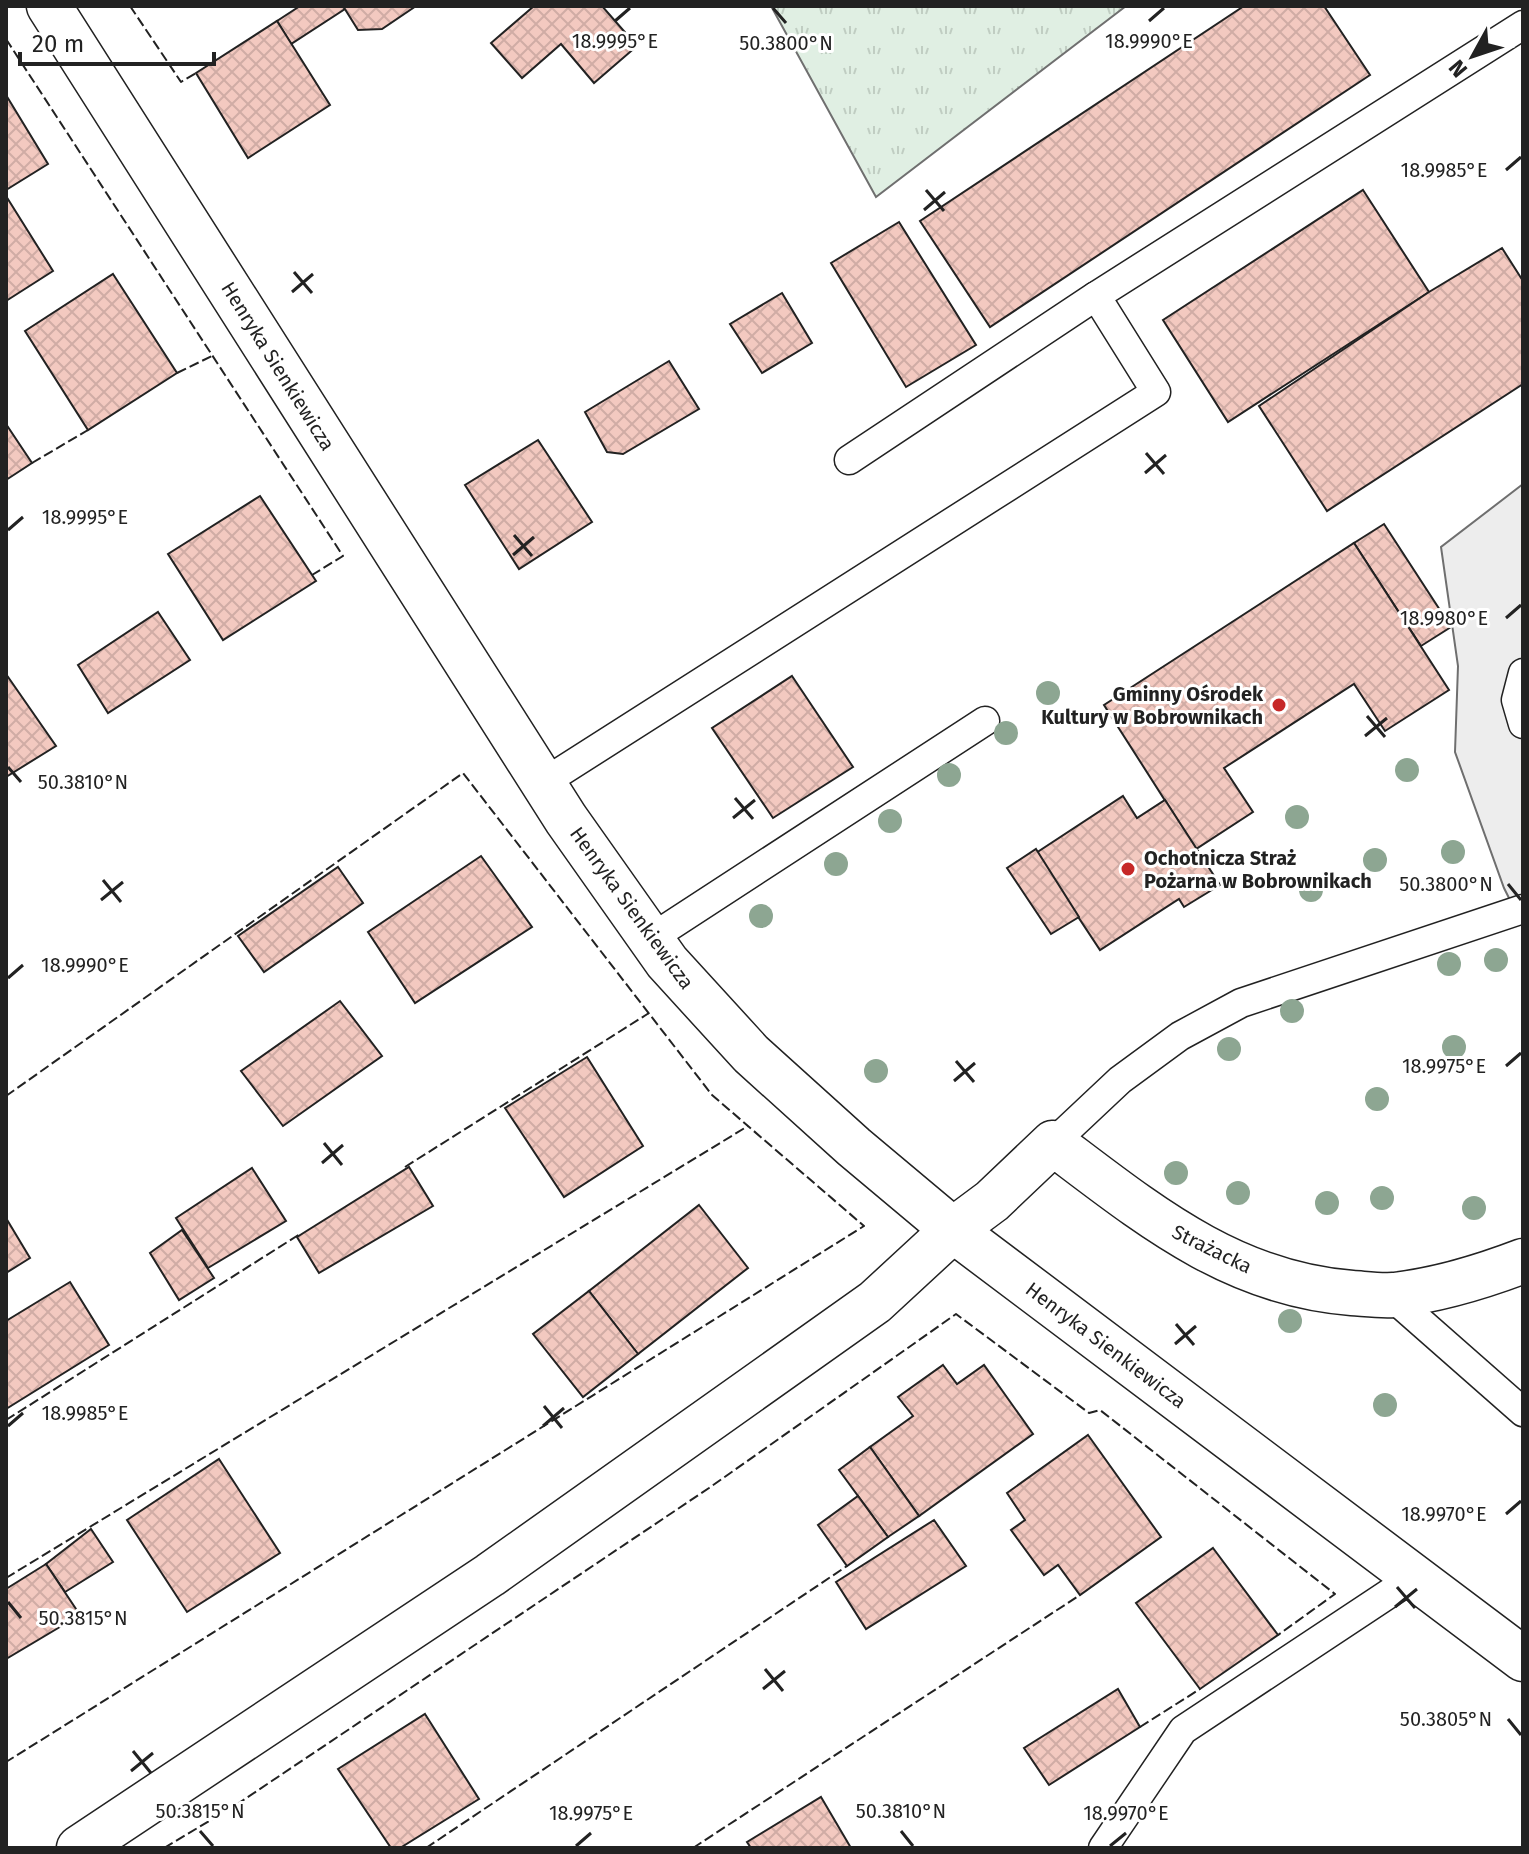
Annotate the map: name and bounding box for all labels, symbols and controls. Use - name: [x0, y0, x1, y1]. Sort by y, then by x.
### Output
- scale bar: [20, 16, 214, 66]
- north arrow: [1433, 16, 1513, 96]
- text: 18.9995°E: [572, 29, 658, 53]
- text: 18.9990°E: [1105, 29, 1193, 53]
- text: 20 m: [32, 30, 84, 58]
- text: 50.3800°N: [739, 31, 833, 55]
- text: N: [1443, 54, 1473, 83]
- text: 18.9985°E: [1401, 158, 1487, 182]
- street label: Henryka Sienkiewicza: [216, 277, 340, 455]
- text: 18.9995°E: [42, 505, 128, 529]
- text: 18.9980°E: [1400, 606, 1488, 630]
- place label: Gminny Ośrodek Kultury w Bobrownikach: [1041, 682, 1264, 729]
- marker: Gminny Ośrodek Kultury w Bobrownikach: [1270, 696, 1288, 714]
- text: 50.3810°N: [38, 770, 128, 794]
- street label: Henryka Sienkiewicza: [565, 822, 699, 994]
- place label: Ochotnicza Straż Pożarna w Bobrownikach: [1144, 846, 1372, 893]
- marker: Ochotnicza Straż Pożarna w Bobrownikach: [1119, 860, 1137, 878]
- text: 50.3800°N: [1399, 872, 1493, 896]
- text: 18.9990°E: [41, 953, 129, 977]
- text: 18.9975°E: [1402, 1054, 1486, 1078]
- street label: Strażacka: [1168, 1219, 1256, 1279]
- street label: Henryka Sienkiewicza: [1021, 1277, 1191, 1413]
- text: 18.9985°E: [42, 1401, 128, 1425]
- text: 18.9970°E: [1401, 1502, 1487, 1526]
- text: 50.3815°N: [38, 1606, 128, 1630]
- text: 50.3805°N: [1400, 1707, 1492, 1731]
- text: 50.3815°N: [155, 1799, 245, 1823]
- text: 50.3810°N: [856, 1799, 946, 1823]
- text: 18.9975°E: [549, 1801, 633, 1825]
- text: 18.9970°E: [1083, 1801, 1169, 1825]

